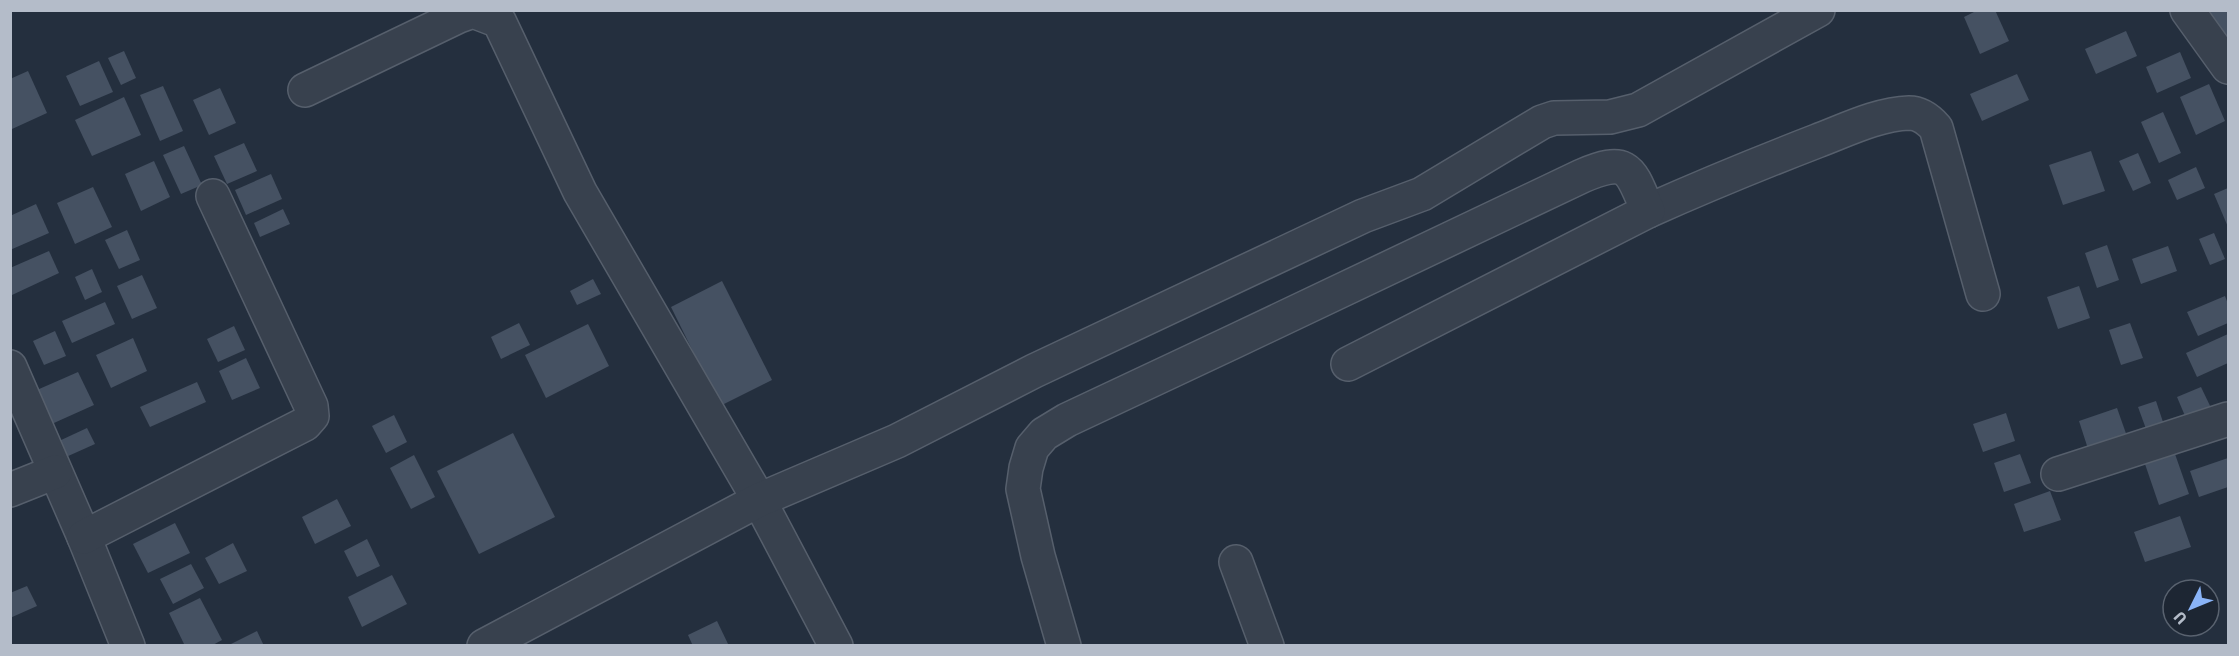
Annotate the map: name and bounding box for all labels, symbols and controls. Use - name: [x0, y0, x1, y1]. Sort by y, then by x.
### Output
- north arrow: [2161, 578, 2221, 638]
- text: U: [2170, 607, 2192, 628]

